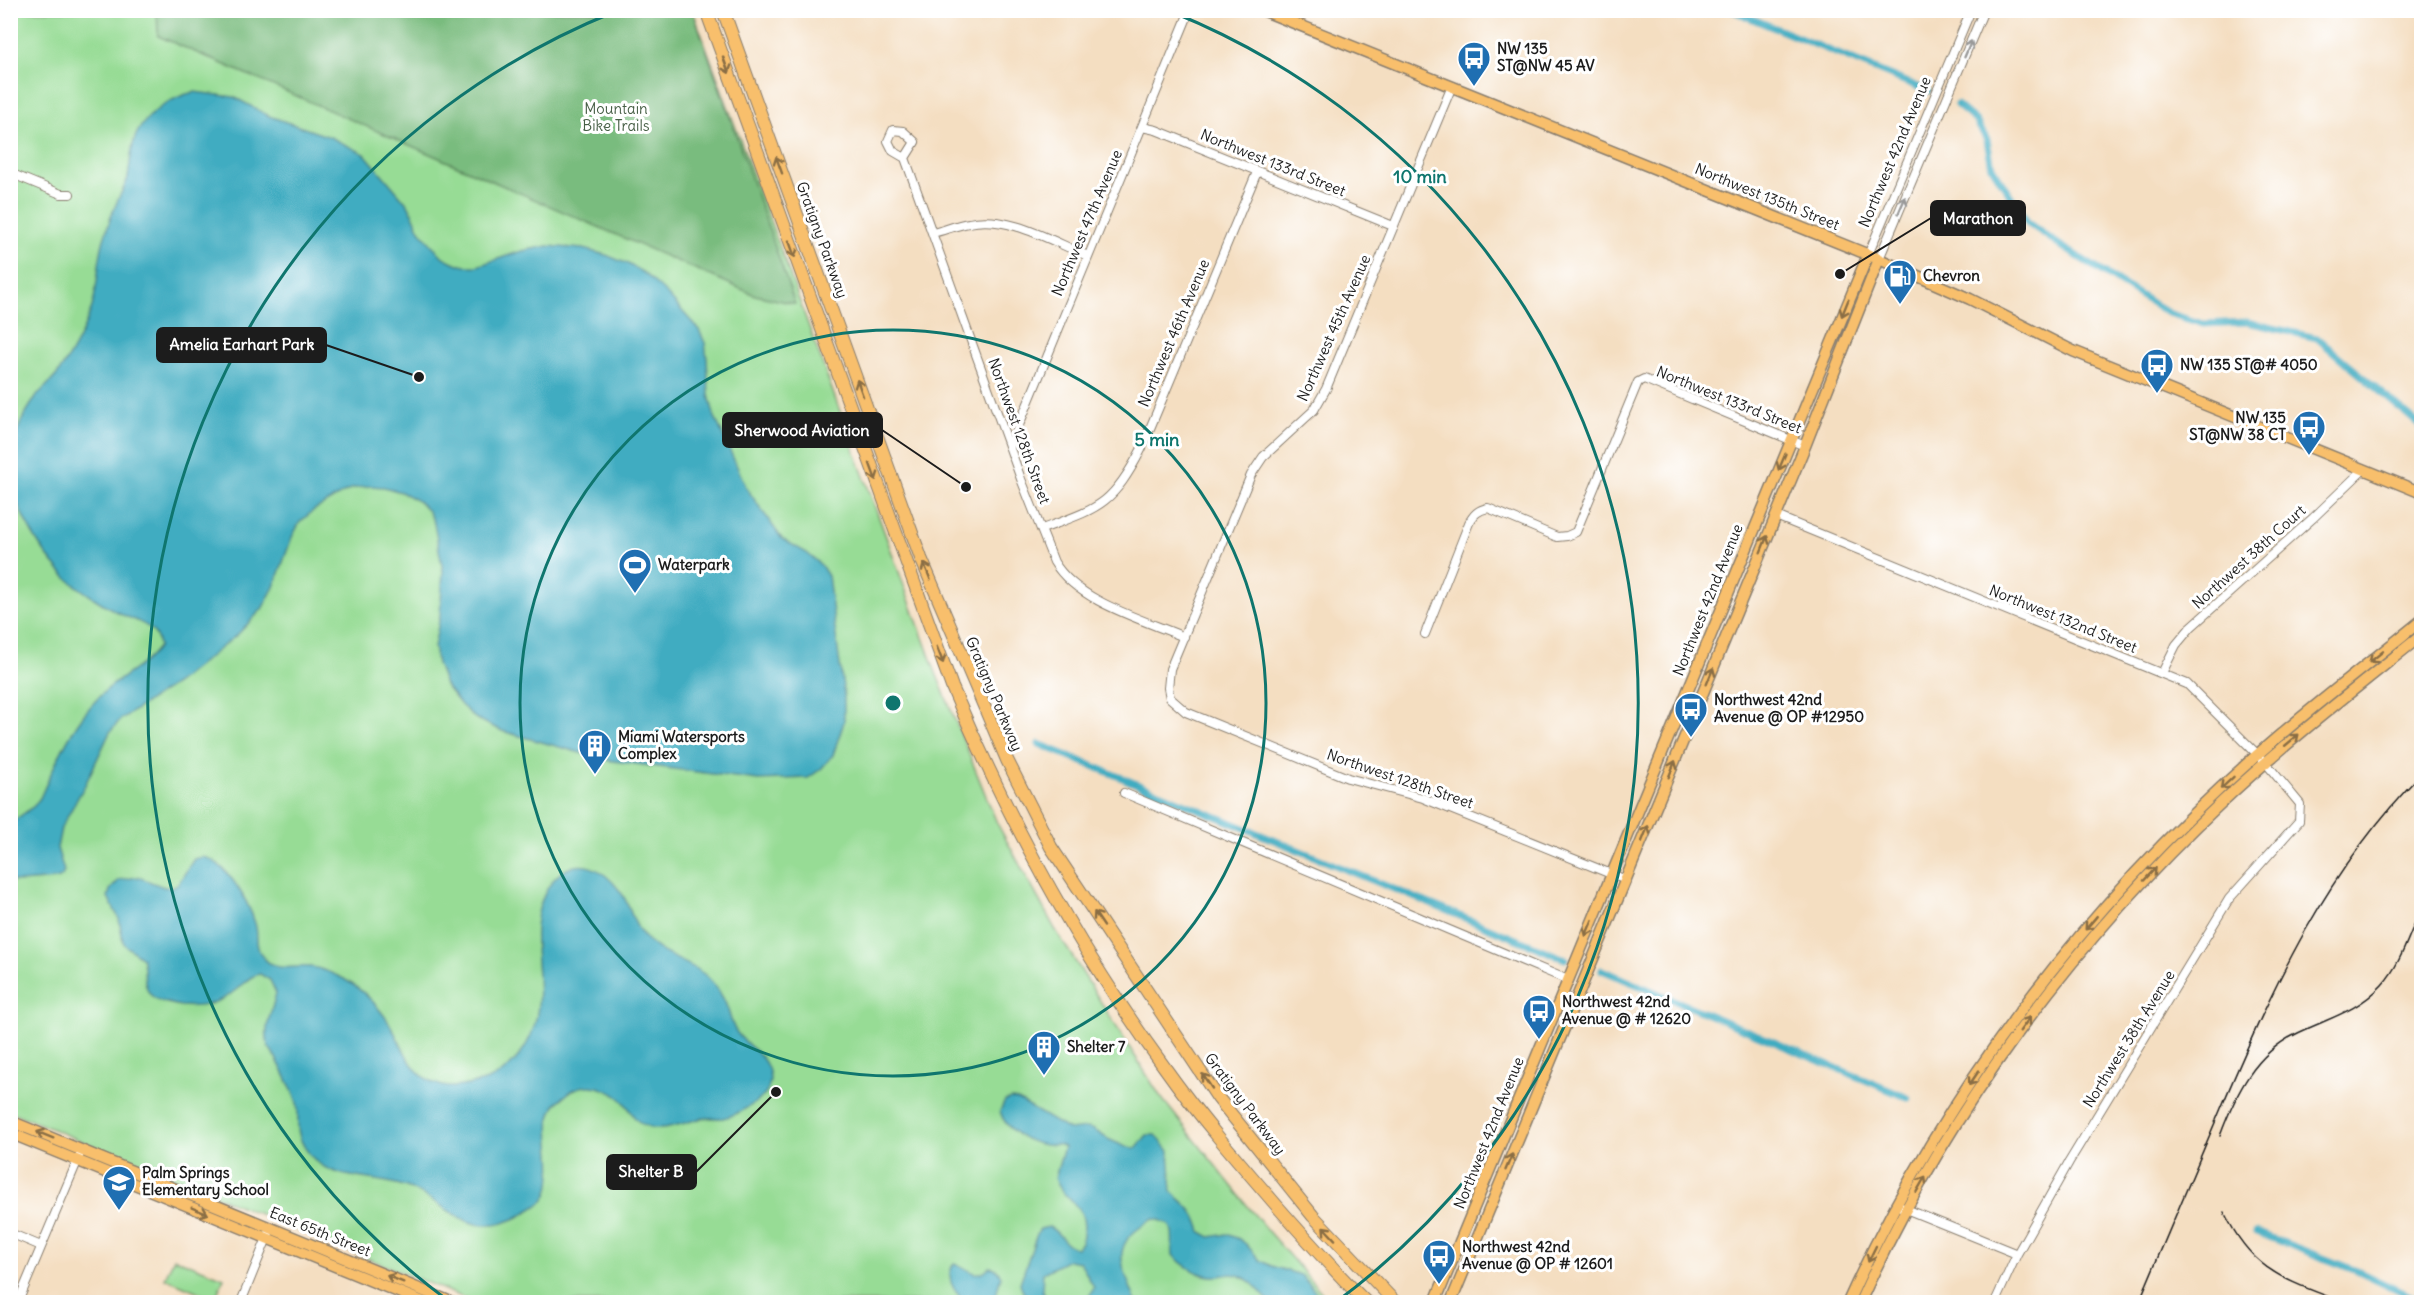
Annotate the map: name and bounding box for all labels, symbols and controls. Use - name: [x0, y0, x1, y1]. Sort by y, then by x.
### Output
- place label: NW 135 ST@NW 45 AV: [1497, 39, 1595, 76]
- bus stop icon: NW 135 ST@NW 45 AV: [1456, 40, 1492, 87]
- one-way arrow: [1963, 40, 1974, 58]
- one-way arrow: [722, 56, 733, 74]
- street label: Northwest 42nd Avenue: [1854, 74, 1935, 230]
- park label: Mountain Bike Trails: [582, 99, 650, 135]
- street label: Northwest 133rd Street: [1198, 125, 1349, 200]
- street label: Northwest 47th Avenue: [1047, 147, 1126, 299]
- one-way arrow: [772, 156, 783, 175]
- street label: Northwest 135th Street: [1692, 159, 1842, 234]
- text: 10 min: [1393, 165, 1447, 188]
- street label: Gratigny Parkway: [793, 179, 852, 301]
- one-way arrow: [1896, 197, 1908, 215]
- callout: Marathon: [1931, 201, 2025, 235]
- text: Marathon: [1943, 208, 2013, 228]
- one-way arrow: [788, 239, 799, 258]
- street label: Northwest 45th Avenue: [1293, 251, 1374, 404]
- street label: Northwest 46th Avenue: [1134, 256, 1213, 410]
- fuel station icon: Chevron: [1882, 258, 1918, 305]
- place label: Chevron: [1923, 266, 1980, 285]
- one-way arrow: [1839, 299, 1850, 317]
- callout: Amelia Earhart Park: [157, 328, 326, 362]
- text: Amelia Earhart Park: [169, 334, 315, 354]
- bus stop icon: NW 135 ST@# 4050: [2139, 347, 2175, 394]
- street label: Northwest 128th Street: [984, 355, 1055, 506]
- place label: NW 135 ST@# 4050: [2180, 355, 2318, 375]
- street label: Northwest 133rd Street: [1654, 362, 1805, 437]
- one-way arrow: [854, 379, 865, 397]
- place label: NW 135 ST@NW 38 CT: [2189, 408, 2286, 445]
- bus stop icon: NW 135 ST@NW 38 CT: [2291, 409, 2327, 456]
- callout: Sherwood Aviation: [723, 413, 882, 447]
- text: Sherwood Aviation: [735, 420, 869, 440]
- text: 5 min: [1135, 428, 1180, 451]
- one-way arrow: [1776, 452, 1787, 471]
- one-way arrow: [869, 462, 880, 481]
- street label: Northwest 38th Court: [2188, 501, 2309, 613]
- street label: Northwest 42nd Avenue: [1668, 521, 1747, 678]
- one-way arrow: [1759, 536, 1770, 554]
- sports icon: Waterpark: [617, 547, 653, 594]
- place label: Waterpark: [658, 555, 730, 575]
- one-way arrow: [921, 562, 932, 581]
- street label: Northwest 132nd Street: [1987, 580, 2140, 657]
- street label: Gratigny Parkway: [962, 634, 1027, 754]
- one-way arrow: [935, 645, 946, 664]
- one-way arrow: [2368, 651, 2384, 664]
- one-way arrow: [1705, 668, 1716, 686]
- place label: Northwest 42nd Avenue @ OP #12950: [1714, 690, 1864, 727]
- bus stop icon: Northwest 42nd Avenue @ OP #12950: [1673, 691, 1709, 738]
- centre of rings: [883, 693, 903, 713]
- place label: Miami Watersports Complex: [618, 727, 745, 764]
- building icon: Miami Watersports Complex: [577, 728, 613, 775]
- one-way arrow: [2284, 734, 2300, 747]
- street label: Northwest 128th Street: [1324, 745, 1476, 813]
- one-way arrow: [1667, 760, 1678, 778]
- one-way arrow: [2219, 775, 2234, 790]
- one-way arrow: [1640, 825, 1651, 844]
- one-way arrow: [2143, 866, 2157, 881]
- one-way arrow: [1092, 910, 1105, 927]
- one-way arrow: [2085, 915, 2098, 931]
- one-way arrow: [1583, 918, 1594, 936]
- street label: Northwest 38th Avenue: [2079, 967, 2179, 1111]
- place label: Northwest 42nd Avenue @ # 12620: [1562, 992, 1691, 1029]
- bus stop icon: Northwest 42nd Avenue @ # 12620: [1521, 993, 1557, 1040]
- one-way arrow: [2019, 1016, 2032, 1032]
- building icon: Shelter 7: [1026, 1029, 1062, 1076]
- place label: Shelter 7: [1067, 1037, 1126, 1056]
- street label: Gratigny Parkway: [1201, 1049, 1290, 1158]
- street label: Northwest 42nd Avenue: [1449, 1054, 1528, 1211]
- one-way arrow: [1967, 1069, 1979, 1086]
- one-way arrow: [1201, 1073, 1213, 1090]
- one-way arrow: [37, 1129, 55, 1140]
- one-way arrow: [1504, 1153, 1515, 1172]
- callout: Shelter B: [607, 1155, 696, 1189]
- text: Shelter B: [619, 1161, 684, 1181]
- place label: Palm Springs Elementary School: [142, 1163, 269, 1200]
- school or university icon: Palm Springs Elementary School: [101, 1164, 137, 1211]
- one-way arrow: [1916, 1176, 1928, 1193]
- street label: East 65th Street: [267, 1203, 373, 1260]
- one-way arrow: [191, 1206, 209, 1217]
- one-way arrow: [1322, 1225, 1336, 1240]
- place label: Northwest 42nd Avenue @ OP # 12601: [1462, 1237, 1613, 1274]
- bus stop icon: Northwest 42nd Avenue @ OP # 12601: [1421, 1238, 1457, 1285]
- one-way arrow: [1866, 1244, 1877, 1262]
- one-way arrow: [386, 1273, 404, 1284]

